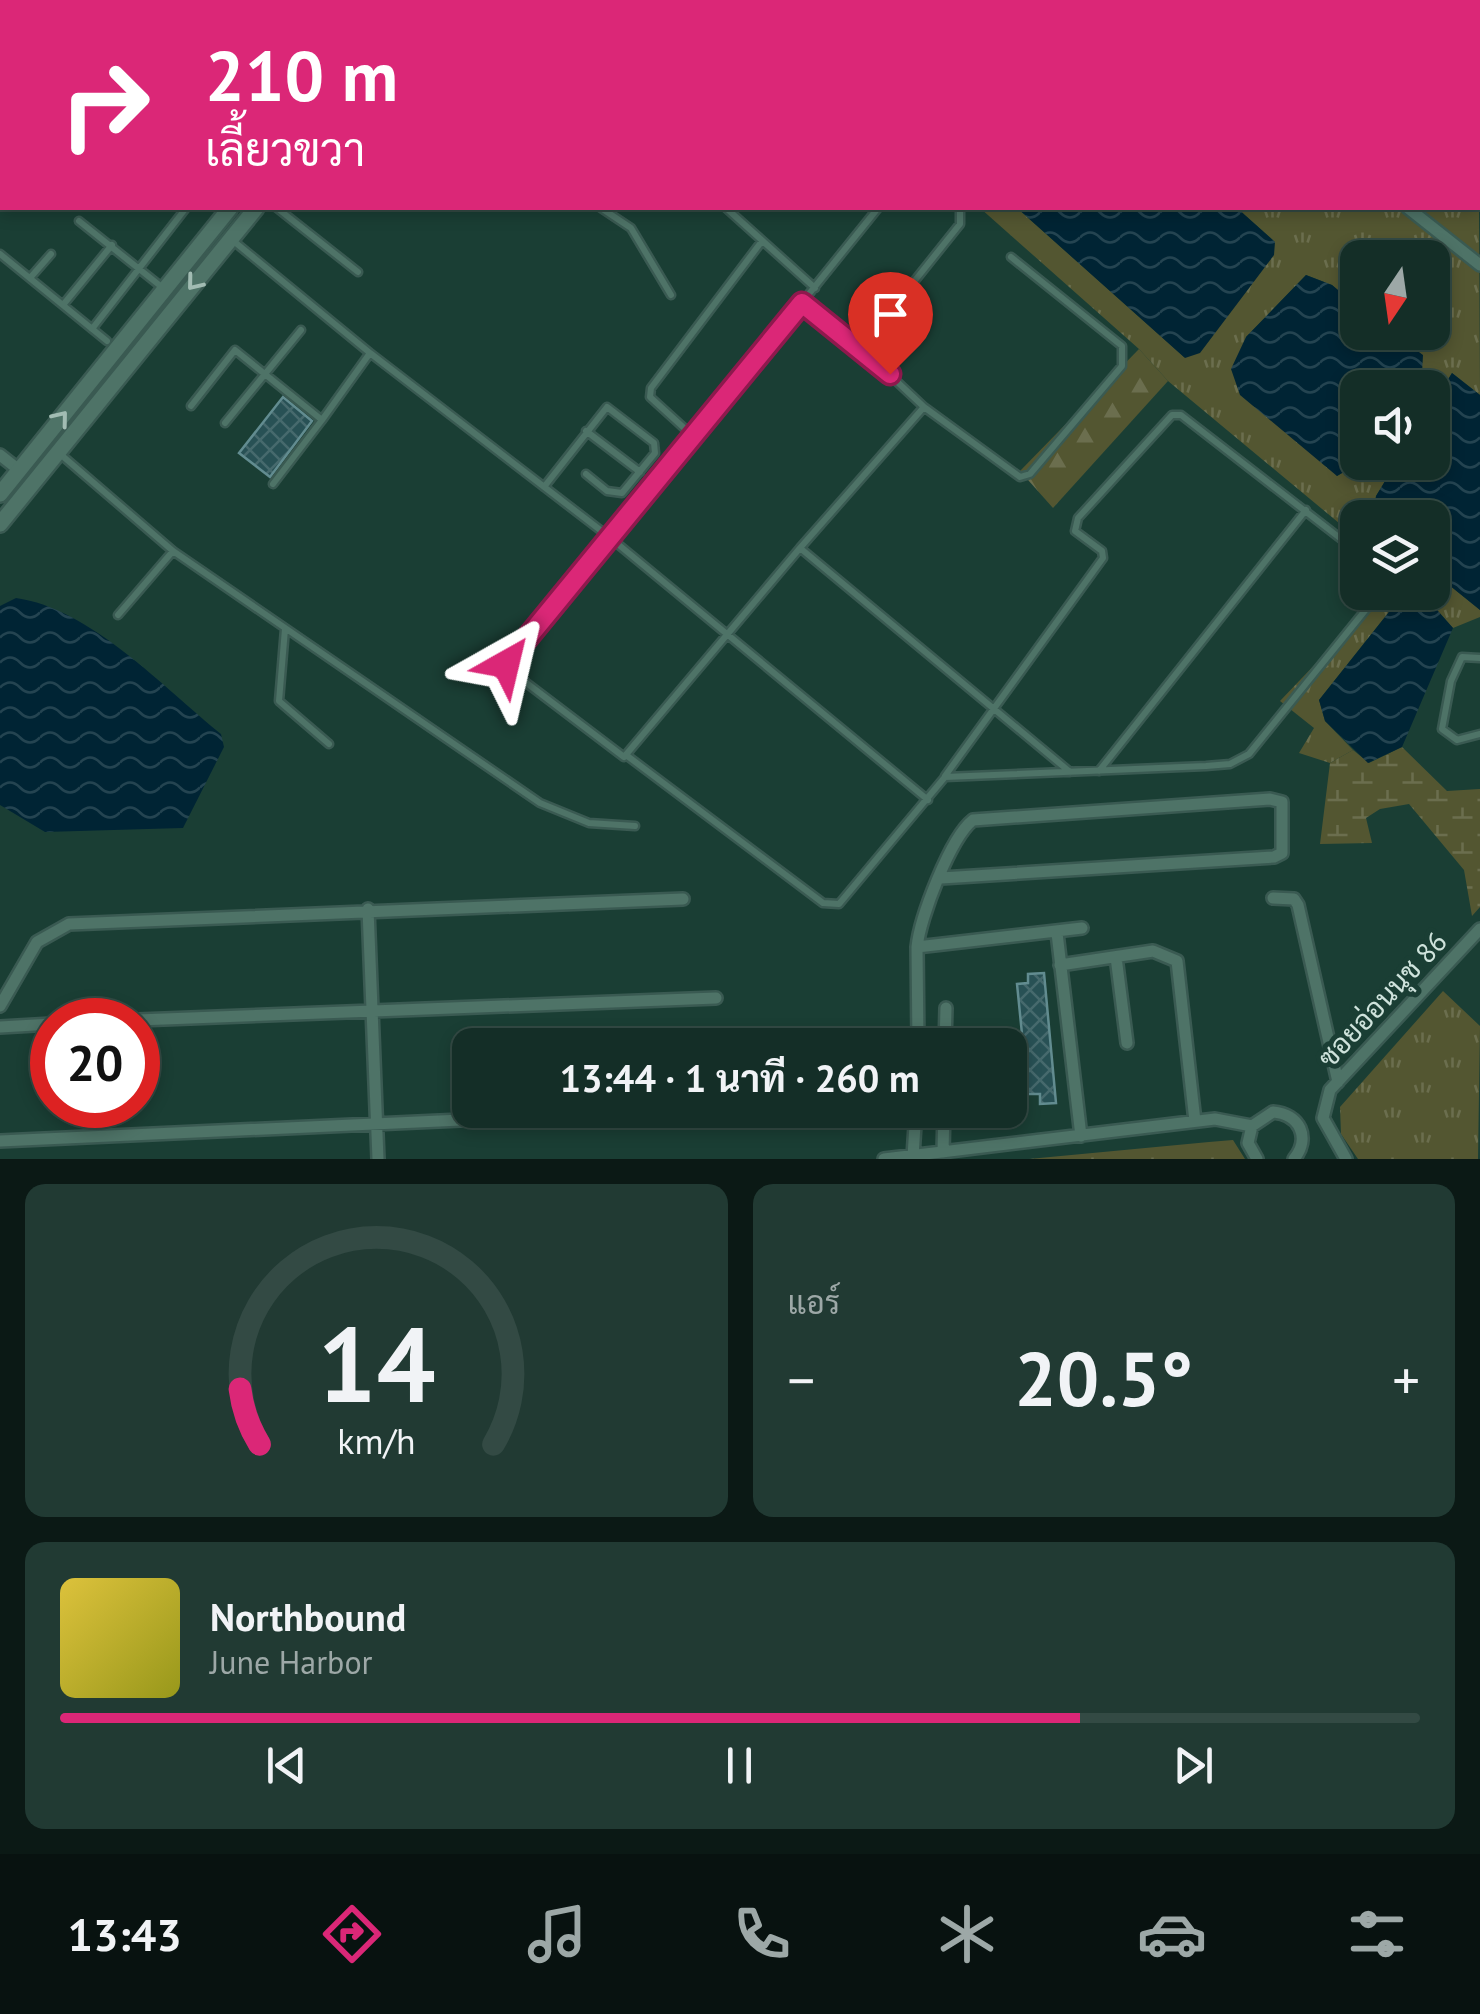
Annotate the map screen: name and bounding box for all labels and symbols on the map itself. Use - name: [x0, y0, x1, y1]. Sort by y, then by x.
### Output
- north arrow: [1340, 240, 1450, 350]
- one-way arrow: [188, 272, 206, 290]
- pin: [848, 272, 933, 375]
- one-way arrow: [49, 411, 67, 429]
- position arrow: [454, 612, 558, 716]
- street label: ซอยอ่อนนุช 86: [1309, 923, 1456, 1076]
- speed limit sign: 20: [30, 998, 160, 1128]

